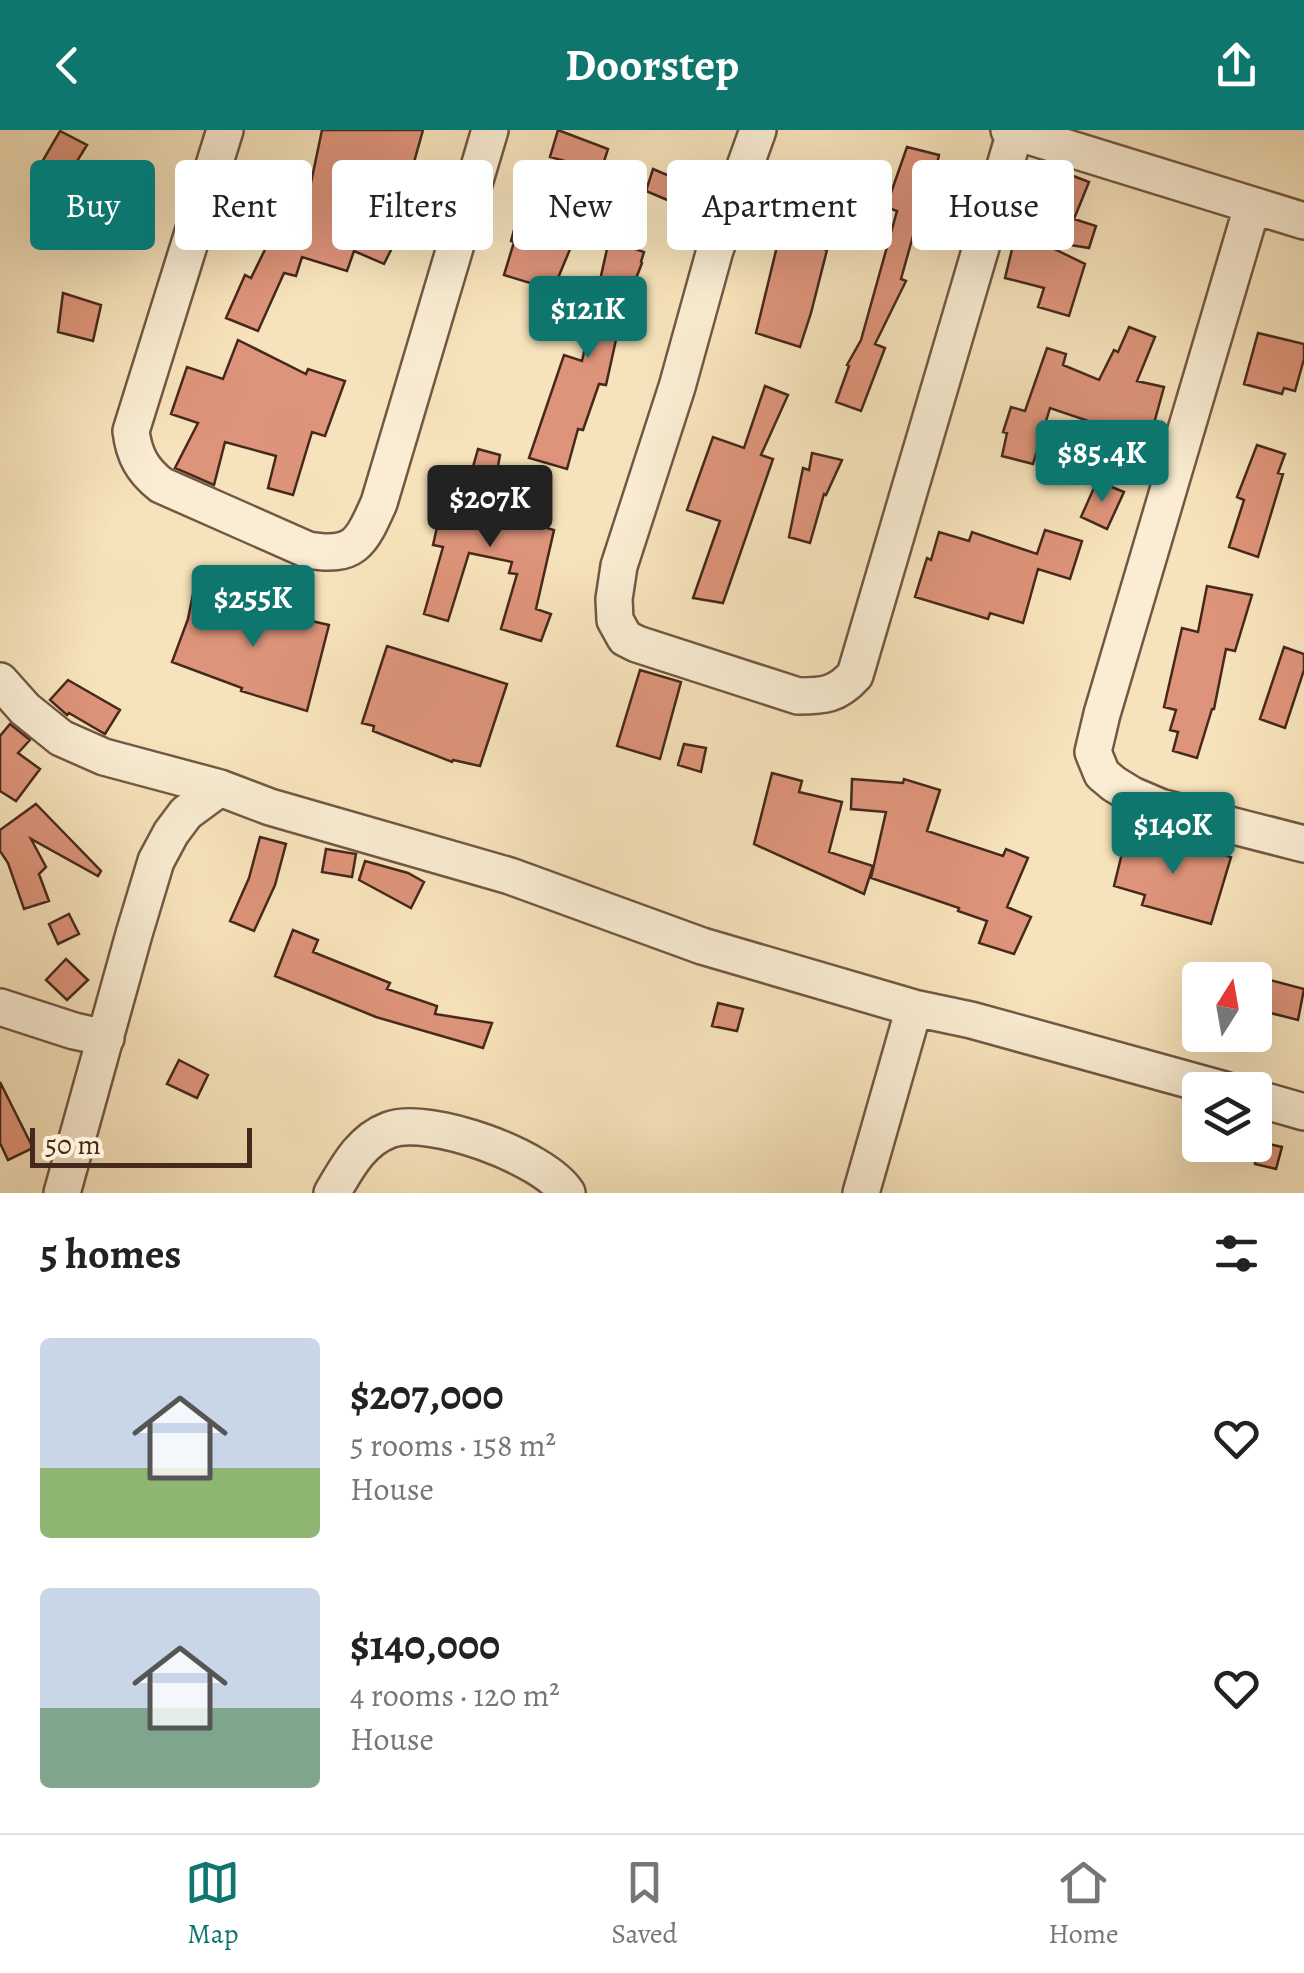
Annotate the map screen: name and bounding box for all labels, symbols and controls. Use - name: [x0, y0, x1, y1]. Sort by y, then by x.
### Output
- text: Doorstep: [565, 34, 739, 96]
- icon: back: [40, 38, 95, 93]
- icon: share: [1209, 38, 1264, 93]
- chip: Buy: [30, 160, 155, 250]
- chip: Rent: [175, 160, 312, 250]
- chip: Filters: [332, 160, 493, 250]
- chip: New: [513, 160, 647, 250]
- chip: Apartment: [667, 160, 892, 250]
- chip: House: [912, 160, 1074, 250]
- pin: $121K: [518, 276, 658, 361]
- text: $121K: [551, 286, 625, 330]
- pin: $85.4K: [1021, 420, 1183, 505]
- text: $85.4K: [1058, 430, 1146, 474]
- pin: $207K: [420, 465, 560, 550]
- text: $207K: [449, 475, 531, 519]
- pin: $255K: [183, 565, 323, 650]
- text: $255K: [214, 575, 292, 619]
- pin: $140K: [1103, 792, 1243, 877]
- text: $140K: [1134, 802, 1212, 846]
- north arrow: [1182, 962, 1272, 1052]
- map controls: [1182, 962, 1272, 1162]
- button: layers: [1182, 1072, 1272, 1162]
- scale bar: [30, 1123, 252, 1168]
- text: 50 m: [45, 1126, 101, 1164]
- text: 5 homes: [40, 1225, 181, 1282]
- icon: filters: [1209, 1226, 1264, 1281]
- text: $207,000: [350, 1366, 504, 1423]
- icon: home: [120, 1378, 240, 1498]
- icon: heart: [1209, 1411, 1264, 1466]
- text: 5 rooms · 158 m²: [350, 1423, 556, 1467]
- text: House: [350, 1467, 434, 1511]
- text: $140,000: [350, 1616, 500, 1673]
- icon: home: [120, 1628, 240, 1748]
- icon: heart: [1209, 1661, 1264, 1716]
- text: 4 rooms · 120 m²: [350, 1673, 560, 1717]
- text: House: [350, 1717, 434, 1761]
- tab: Map: [185, 1855, 240, 1953]
- tab: Saved: [611, 1855, 678, 1953]
- tab: Home: [1048, 1855, 1119, 1953]

